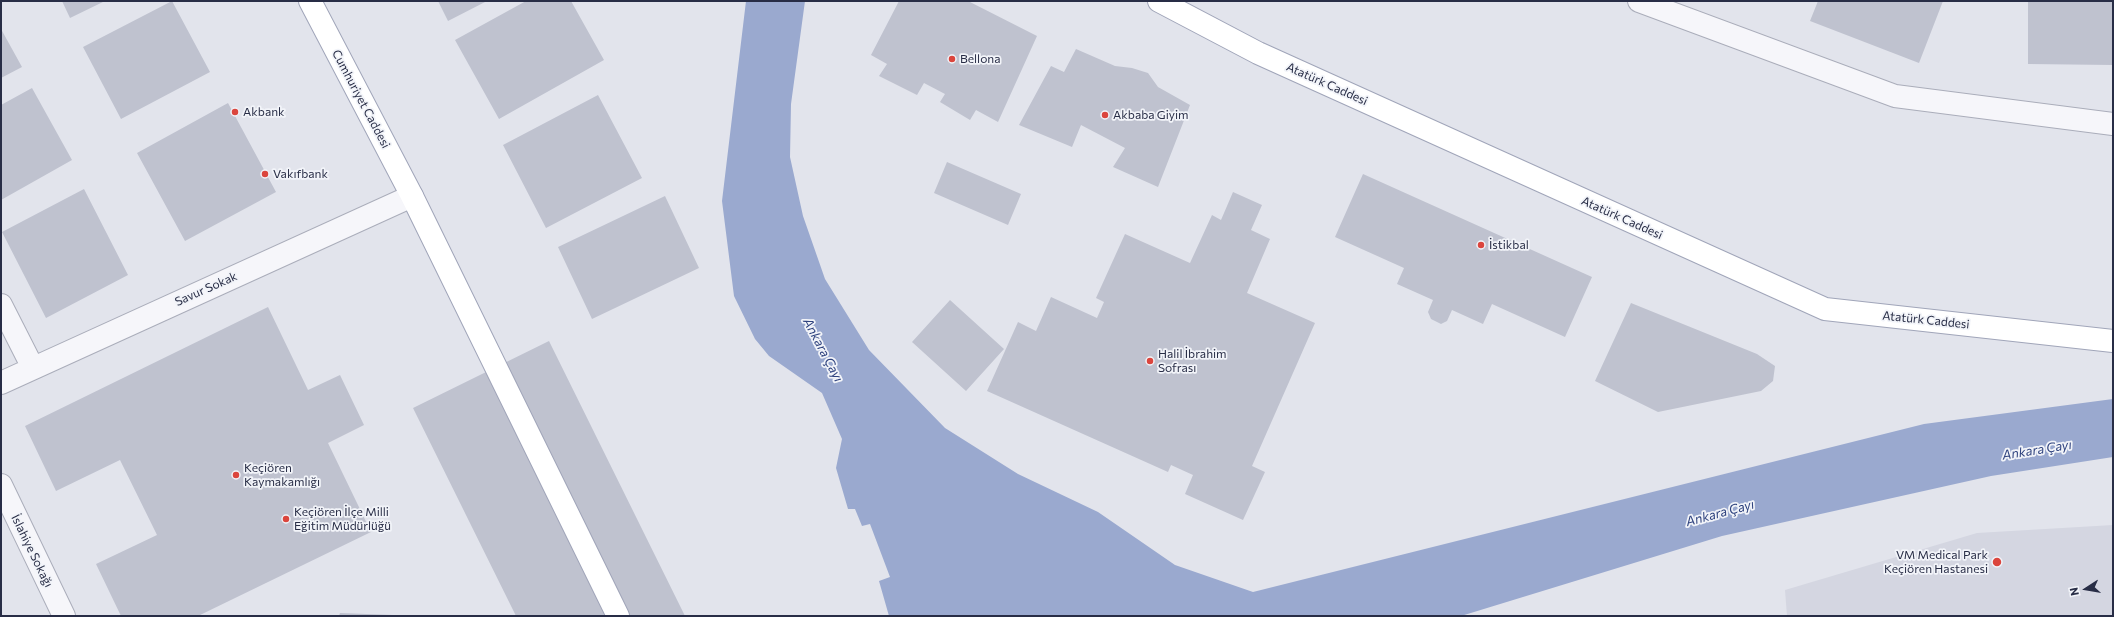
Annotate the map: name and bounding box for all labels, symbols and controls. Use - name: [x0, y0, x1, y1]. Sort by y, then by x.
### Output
- street label: Cumhuriyet Caddesi: [329, 47, 393, 151]
- place label: Bellona: [960, 52, 1000, 66]
- marker: Bellona: [947, 54, 957, 64]
- street label: Atatürk Caddesi: [1284, 60, 1370, 108]
- place label: Akbank: [243, 105, 285, 119]
- marker: Akbank: [230, 107, 240, 117]
- place label: Akbaba Giyim: [1113, 108, 1188, 122]
- marker: Akbaba Giyim: [1100, 110, 1110, 120]
- place label: Vakıfbank: [273, 167, 328, 181]
- marker: Vakıfbank: [260, 169, 270, 179]
- street label: Atatürk Caddesi: [1579, 194, 1665, 242]
- place label: İstikbal: [1489, 238, 1529, 252]
- marker: İstikbal: [1476, 240, 1486, 250]
- street label: Savur Sokak: [173, 269, 239, 309]
- street label: Atatürk Caddesi: [1882, 308, 1970, 332]
- water label: Ankara Çayı: [800, 315, 846, 385]
- place label: Halil İbrahim Sofrası: [1158, 347, 1227, 375]
- marker: Halil İbrahim Sofrası: [1145, 356, 1155, 366]
- water label: Ankara Çayı: [2001, 437, 2073, 463]
- place label: Keçiören Kaymakamlığı: [244, 461, 320, 489]
- marker: Keçiören Kaymakamlığı: [231, 470, 241, 480]
- water label: Ankara Çayı: [1684, 496, 1756, 530]
- place label: Keçiören İlçe Milli Eğitim Müdürlüğü: [294, 505, 391, 533]
- street label: İslahiye Sokağı: [8, 512, 56, 590]
- marker: Keçiören İlçe Milli Eğitim Müdürlüğü: [281, 514, 291, 524]
- place label: VM Medical Park Keçiören Hastanesi: [1884, 548, 1988, 576]
- marker: VM Medical Park Keçiören Hastanesi: [1991, 556, 2003, 568]
- north arrow: [2066, 569, 2106, 609]
- text: N: [2067, 586, 2081, 597]

